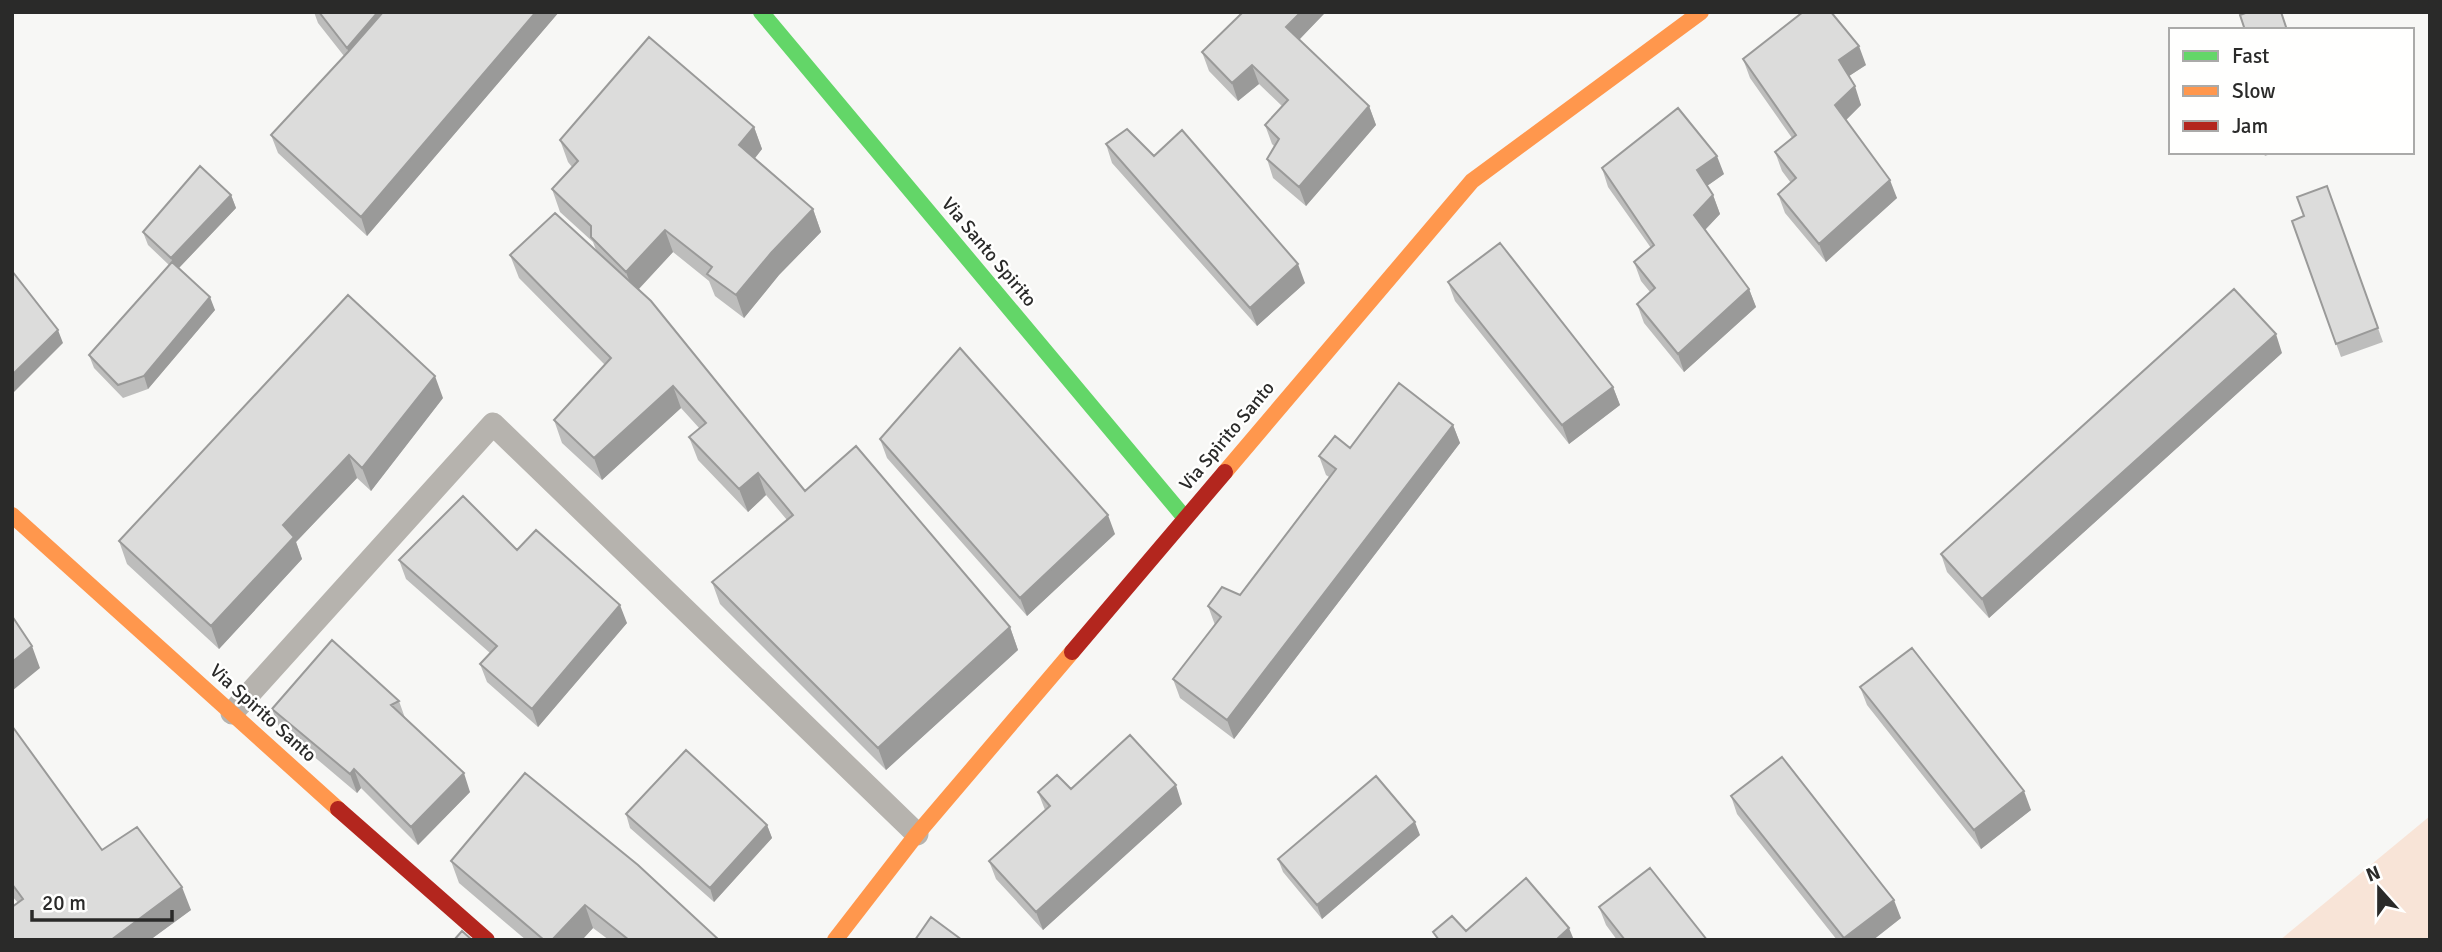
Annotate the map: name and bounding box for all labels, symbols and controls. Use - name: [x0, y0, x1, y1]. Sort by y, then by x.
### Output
- legend: [2169, 28, 2414, 154]
- text: Fast: [2232, 43, 2269, 69]
- text: Slow: [2232, 78, 2276, 104]
- text: Jam: [2232, 113, 2268, 139]
- street label: Via Santo Spirito: [936, 192, 1042, 312]
- street label: Via Spirito Santo: [1174, 376, 1280, 496]
- street label: Via Spirito Santo: [205, 659, 321, 767]
- north arrow: [2344, 854, 2414, 924]
- text: N: [2363, 860, 2384, 888]
- scale bar: [32, 878, 172, 922]
- text: 20 m: [42, 890, 86, 916]

